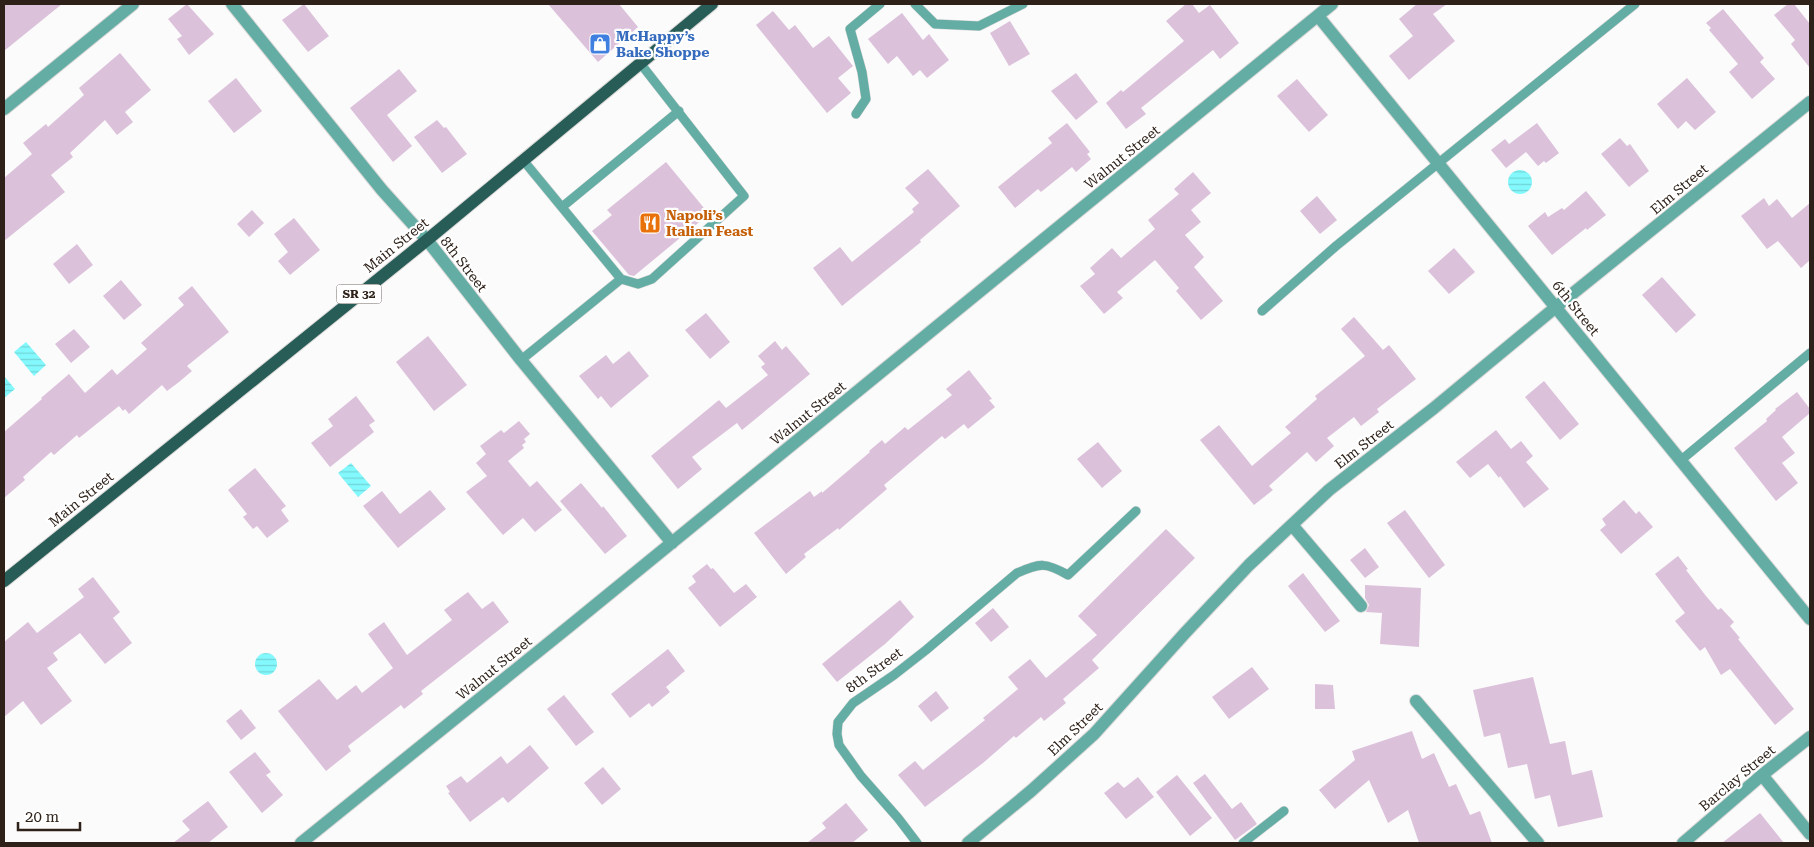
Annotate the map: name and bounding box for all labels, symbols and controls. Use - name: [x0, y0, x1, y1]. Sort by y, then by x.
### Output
- place label: McHappy’s Bake Shoppe: [616, 28, 709, 60]
- shop icon: McHappy’s Bake Shoppe: [588, 32, 612, 56]
- street label: Walnut Street: [1081, 122, 1163, 192]
- street label: Elm Street: [1647, 160, 1711, 218]
- place label: Napoli’s Italian Feast: [666, 207, 753, 239]
- restaurant icon: Napoli’s Italian Feast: [638, 211, 662, 235]
- street label: Main Street: [361, 214, 431, 276]
- street label: 8th Street: [437, 233, 491, 295]
- street label: 6th Street: [1549, 277, 1603, 339]
- road number: SR 32: [336, 284, 382, 304]
- street label: Walnut Street: [767, 378, 849, 448]
- street label: Elm Street: [1332, 416, 1396, 472]
- street label: Main Street: [46, 468, 116, 530]
- street label: Walnut Street: [453, 633, 535, 703]
- street label: 8th Street: [843, 644, 905, 696]
- street label: Elm Street: [1044, 699, 1106, 759]
- street label: Barclay Street: [1696, 742, 1778, 814]
- scale bar: [18, 800, 80, 832]
- text: 20 m: [25, 808, 60, 826]

